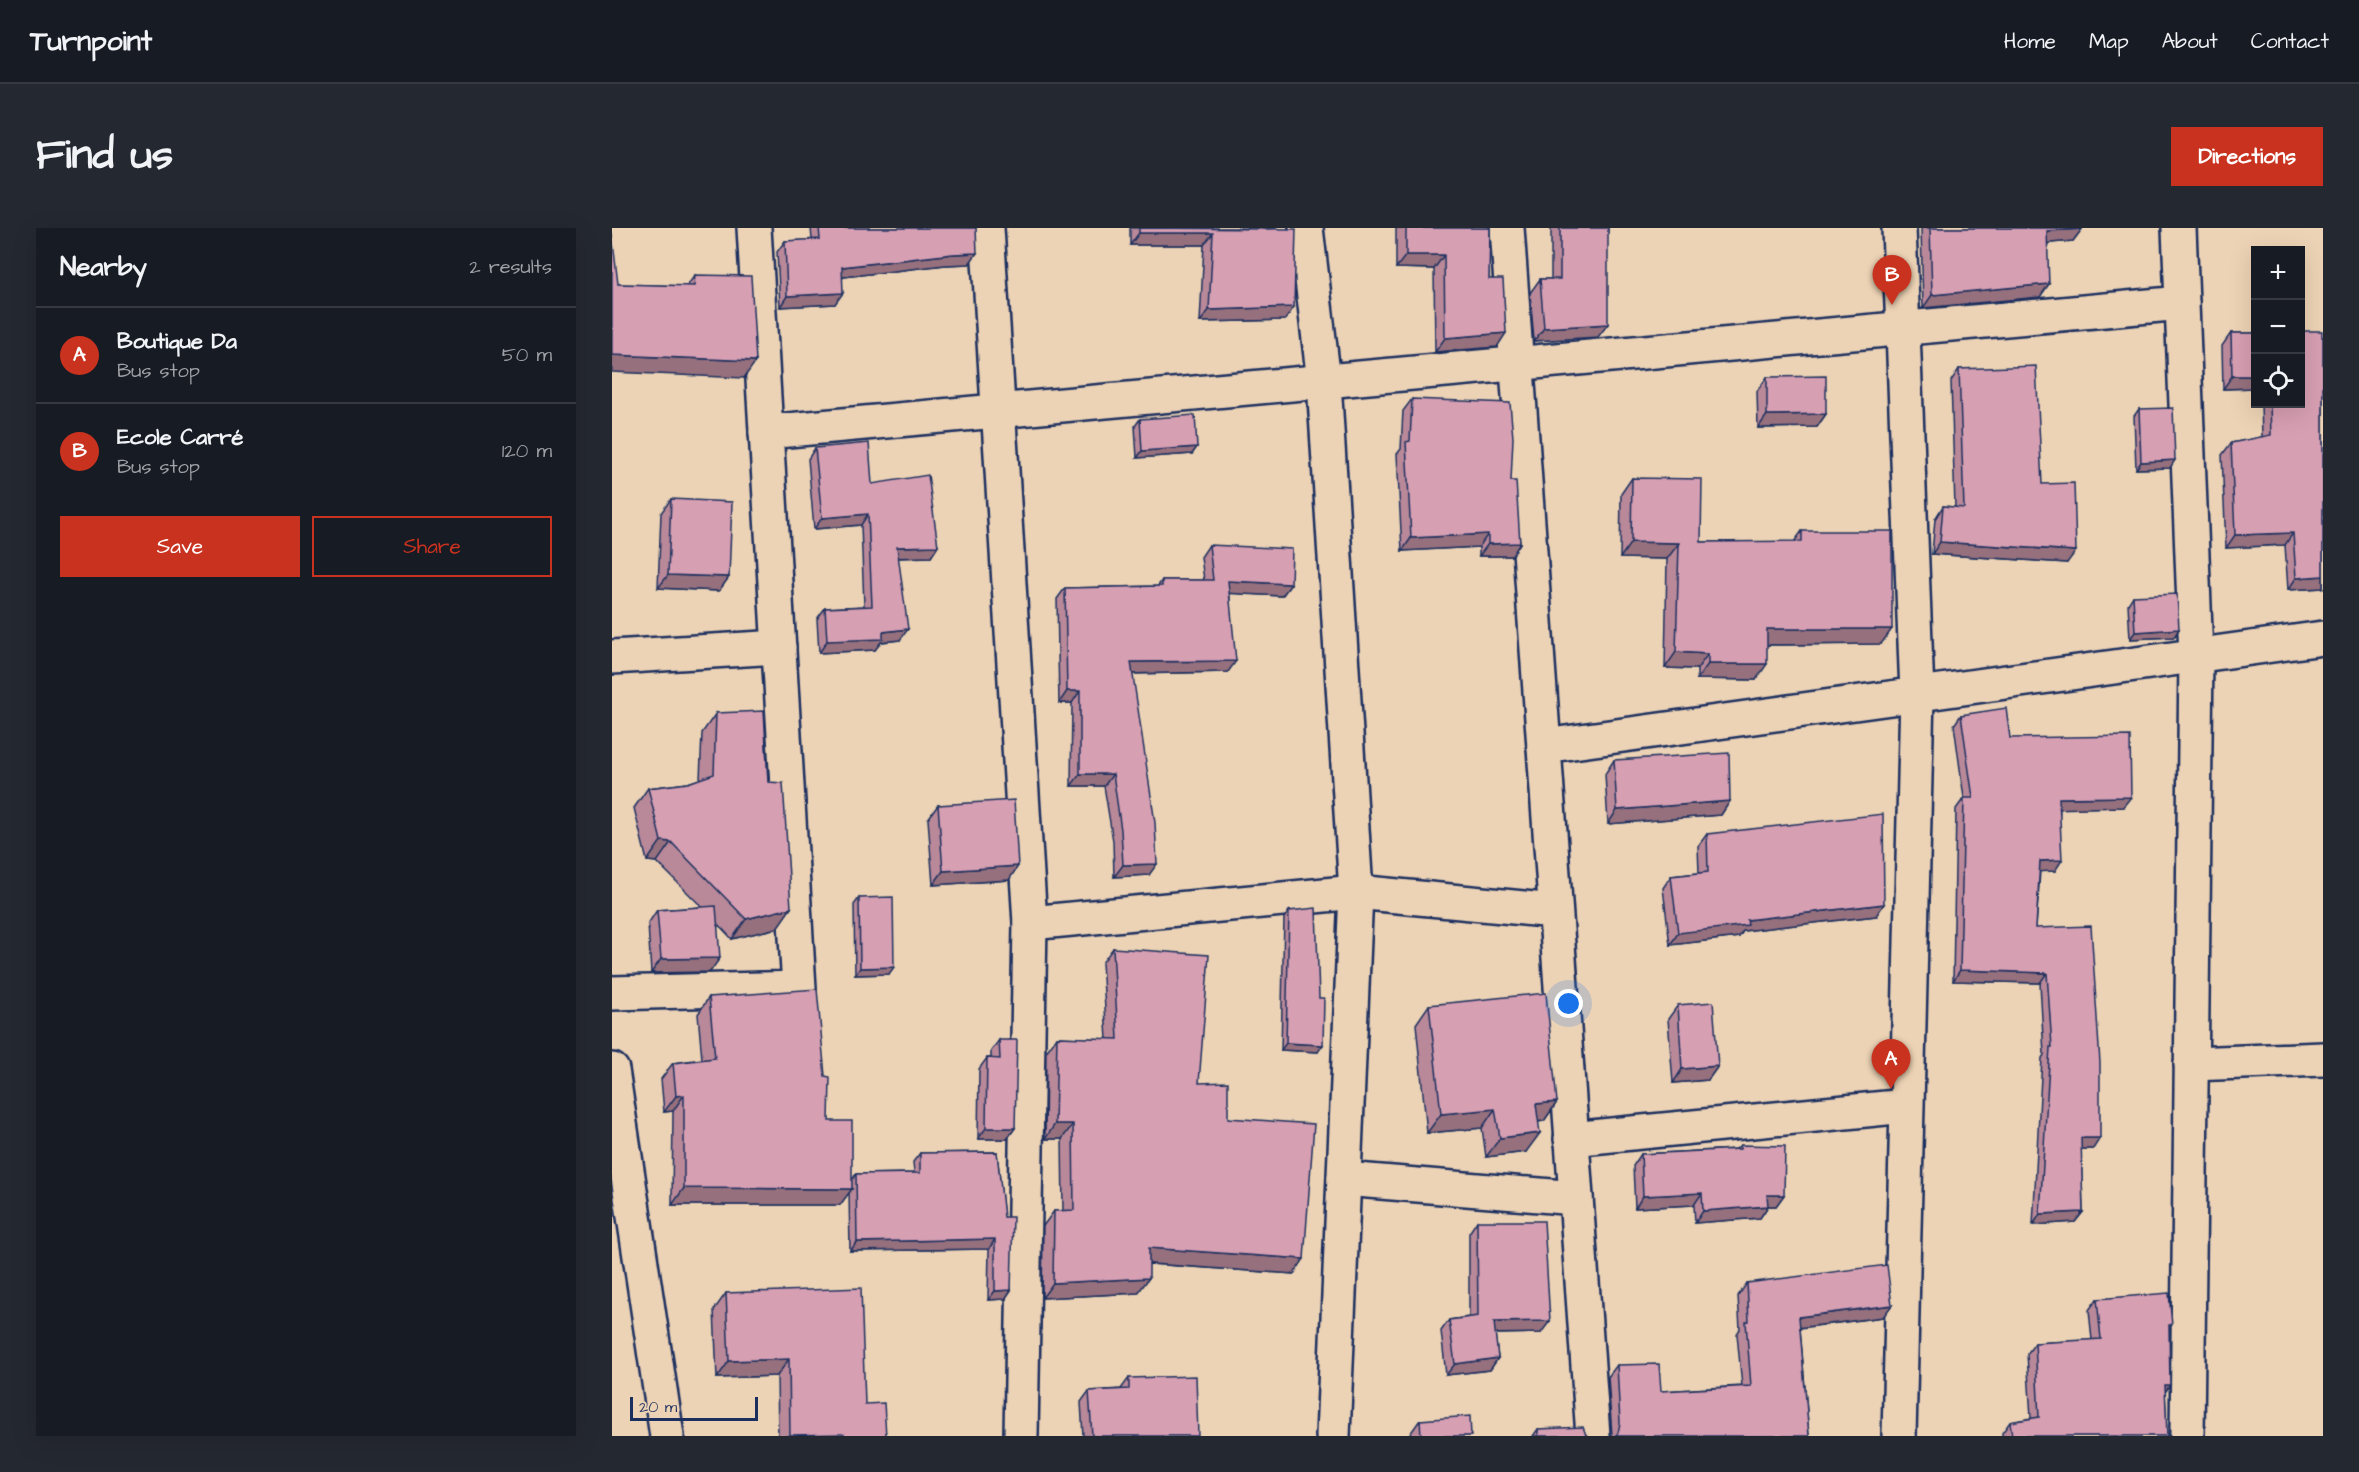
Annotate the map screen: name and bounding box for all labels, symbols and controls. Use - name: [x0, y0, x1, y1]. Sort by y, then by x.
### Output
- text: Turnpoint: [30, 22, 152, 61]
- text: Home: [2004, 27, 2056, 56]
- text: Map: [2089, 27, 2129, 56]
- text: About: [2162, 27, 2218, 56]
- text: Contact: [2251, 27, 2329, 56]
- text: Find us: [36, 127, 173, 185]
- button: Directions: [2171, 127, 2323, 186]
- map controls: [2251, 246, 2305, 408]
- button: +: [2251, 246, 2305, 300]
- text: Nearby: [60, 249, 147, 285]
- text: 2 results: [469, 253, 552, 281]
- pin: B: [1872, 256, 1912, 305]
- button: −: [2251, 300, 2305, 354]
- text: Boutique Da: [117, 326, 237, 357]
- text: A: [73, 341, 86, 369]
- text: 50 m: [502, 341, 552, 369]
- button: locate: [2251, 354, 2305, 408]
- text: Bus stop: [117, 357, 200, 385]
- text: Ecole Carré: [117, 422, 243, 453]
- text: B: [72, 437, 87, 465]
- text: 120 m: [502, 437, 552, 465]
- text: Bus stop: [117, 453, 200, 481]
- button: Save: [60, 516, 300, 577]
- button: Share: [312, 516, 552, 577]
- your location: [1554, 989, 1583, 1018]
- pin: A: [1872, 1040, 1910, 1089]
- scale bar: [630, 1394, 758, 1422]
- text: 20 m: [639, 1396, 677, 1418]

